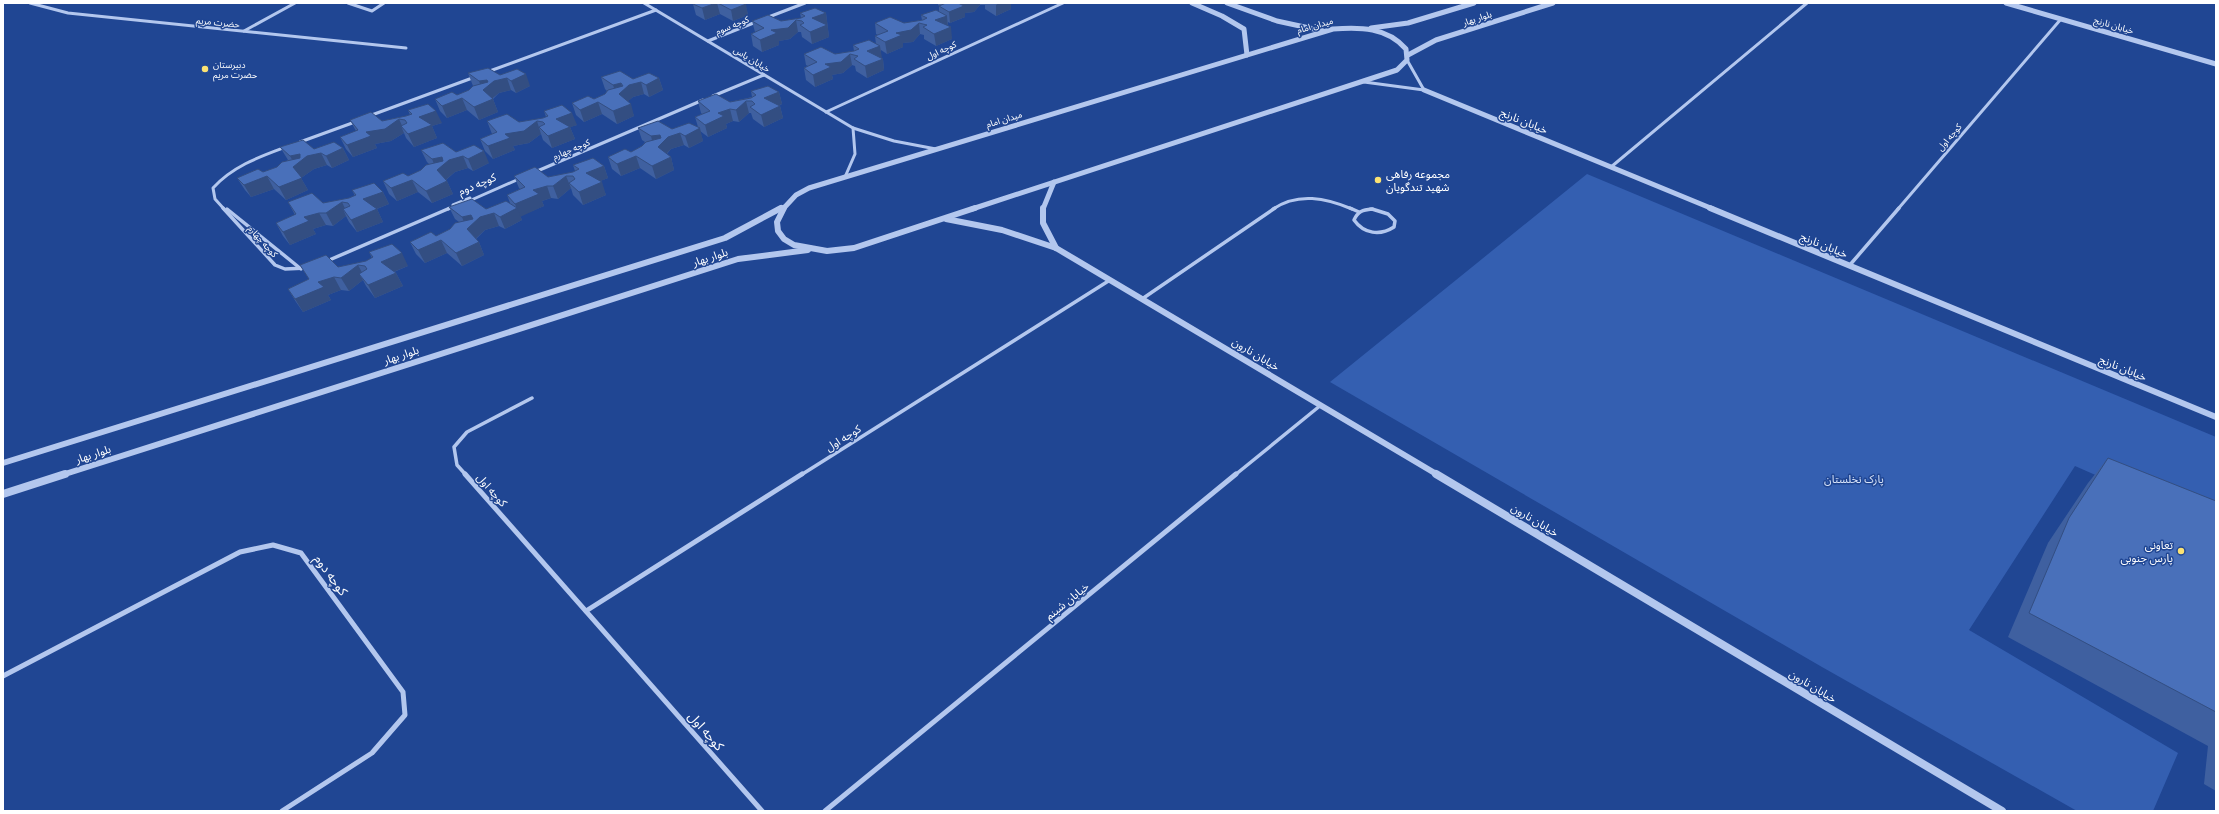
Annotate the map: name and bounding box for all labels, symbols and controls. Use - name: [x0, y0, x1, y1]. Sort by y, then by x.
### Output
- street label: بلوار بهار: [1460, 8, 1493, 29]
- street label: کوچه سوم: [714, 13, 751, 39]
- street label: حضرت مریم: [195, 14, 241, 32]
- street label: خیابان نارنج: [2092, 14, 2135, 38]
- street label: میدان امام: [1296, 15, 1335, 37]
- street label: کوچه اول: [924, 38, 959, 63]
- street label: خیابان یاس: [732, 44, 772, 74]
- place label: دبیرستان حضرت مریم: [213, 59, 257, 82]
- marker: دبیرستان حضرت مریم: [200, 64, 210, 74]
- street label: خیابان نارنج: [1498, 105, 1550, 138]
- street label: میدان امام: [985, 108, 1024, 132]
- street label: کوچه اول: [1934, 121, 1965, 154]
- street label: کوچه چهارم: [551, 136, 592, 164]
- place label: مجموعه رفاهی شهید تندگویان: [1386, 167, 1450, 194]
- street label: کوچه دوم: [456, 170, 499, 199]
- marker: مجموعه رفاهی شهید تندگویان: [1373, 175, 1383, 185]
- street label: کوچه چهارم: [244, 223, 281, 261]
- street label: خیابان نارنج: [1798, 229, 1850, 262]
- street label: بلوار بهار: [690, 245, 730, 270]
- street label: خیابان نارون: [1230, 334, 1283, 374]
- street label: بلوار بهار: [381, 343, 421, 368]
- street label: خیابان نارنج: [2097, 352, 2149, 385]
- street label: کوچه اول: [823, 421, 864, 455]
- street label: بلوار بهار: [73, 442, 113, 467]
- street label: کوچه اول: [473, 471, 510, 510]
- park label: پارک نخلستان: [1824, 472, 1884, 487]
- street label: خیابان نارون: [1509, 500, 1562, 540]
- place label: تعاونی پارس جنوبی: [2120, 538, 2173, 566]
- marker: تعاونی پارس جنوبی: [2176, 546, 2186, 556]
- street label: کوچه دوم: [310, 551, 352, 600]
- street label: خیابان شبنم: [1042, 579, 1093, 624]
- street label: خیابان نارون: [1787, 666, 1840, 706]
- street label: کوچه اول: [684, 708, 728, 755]

